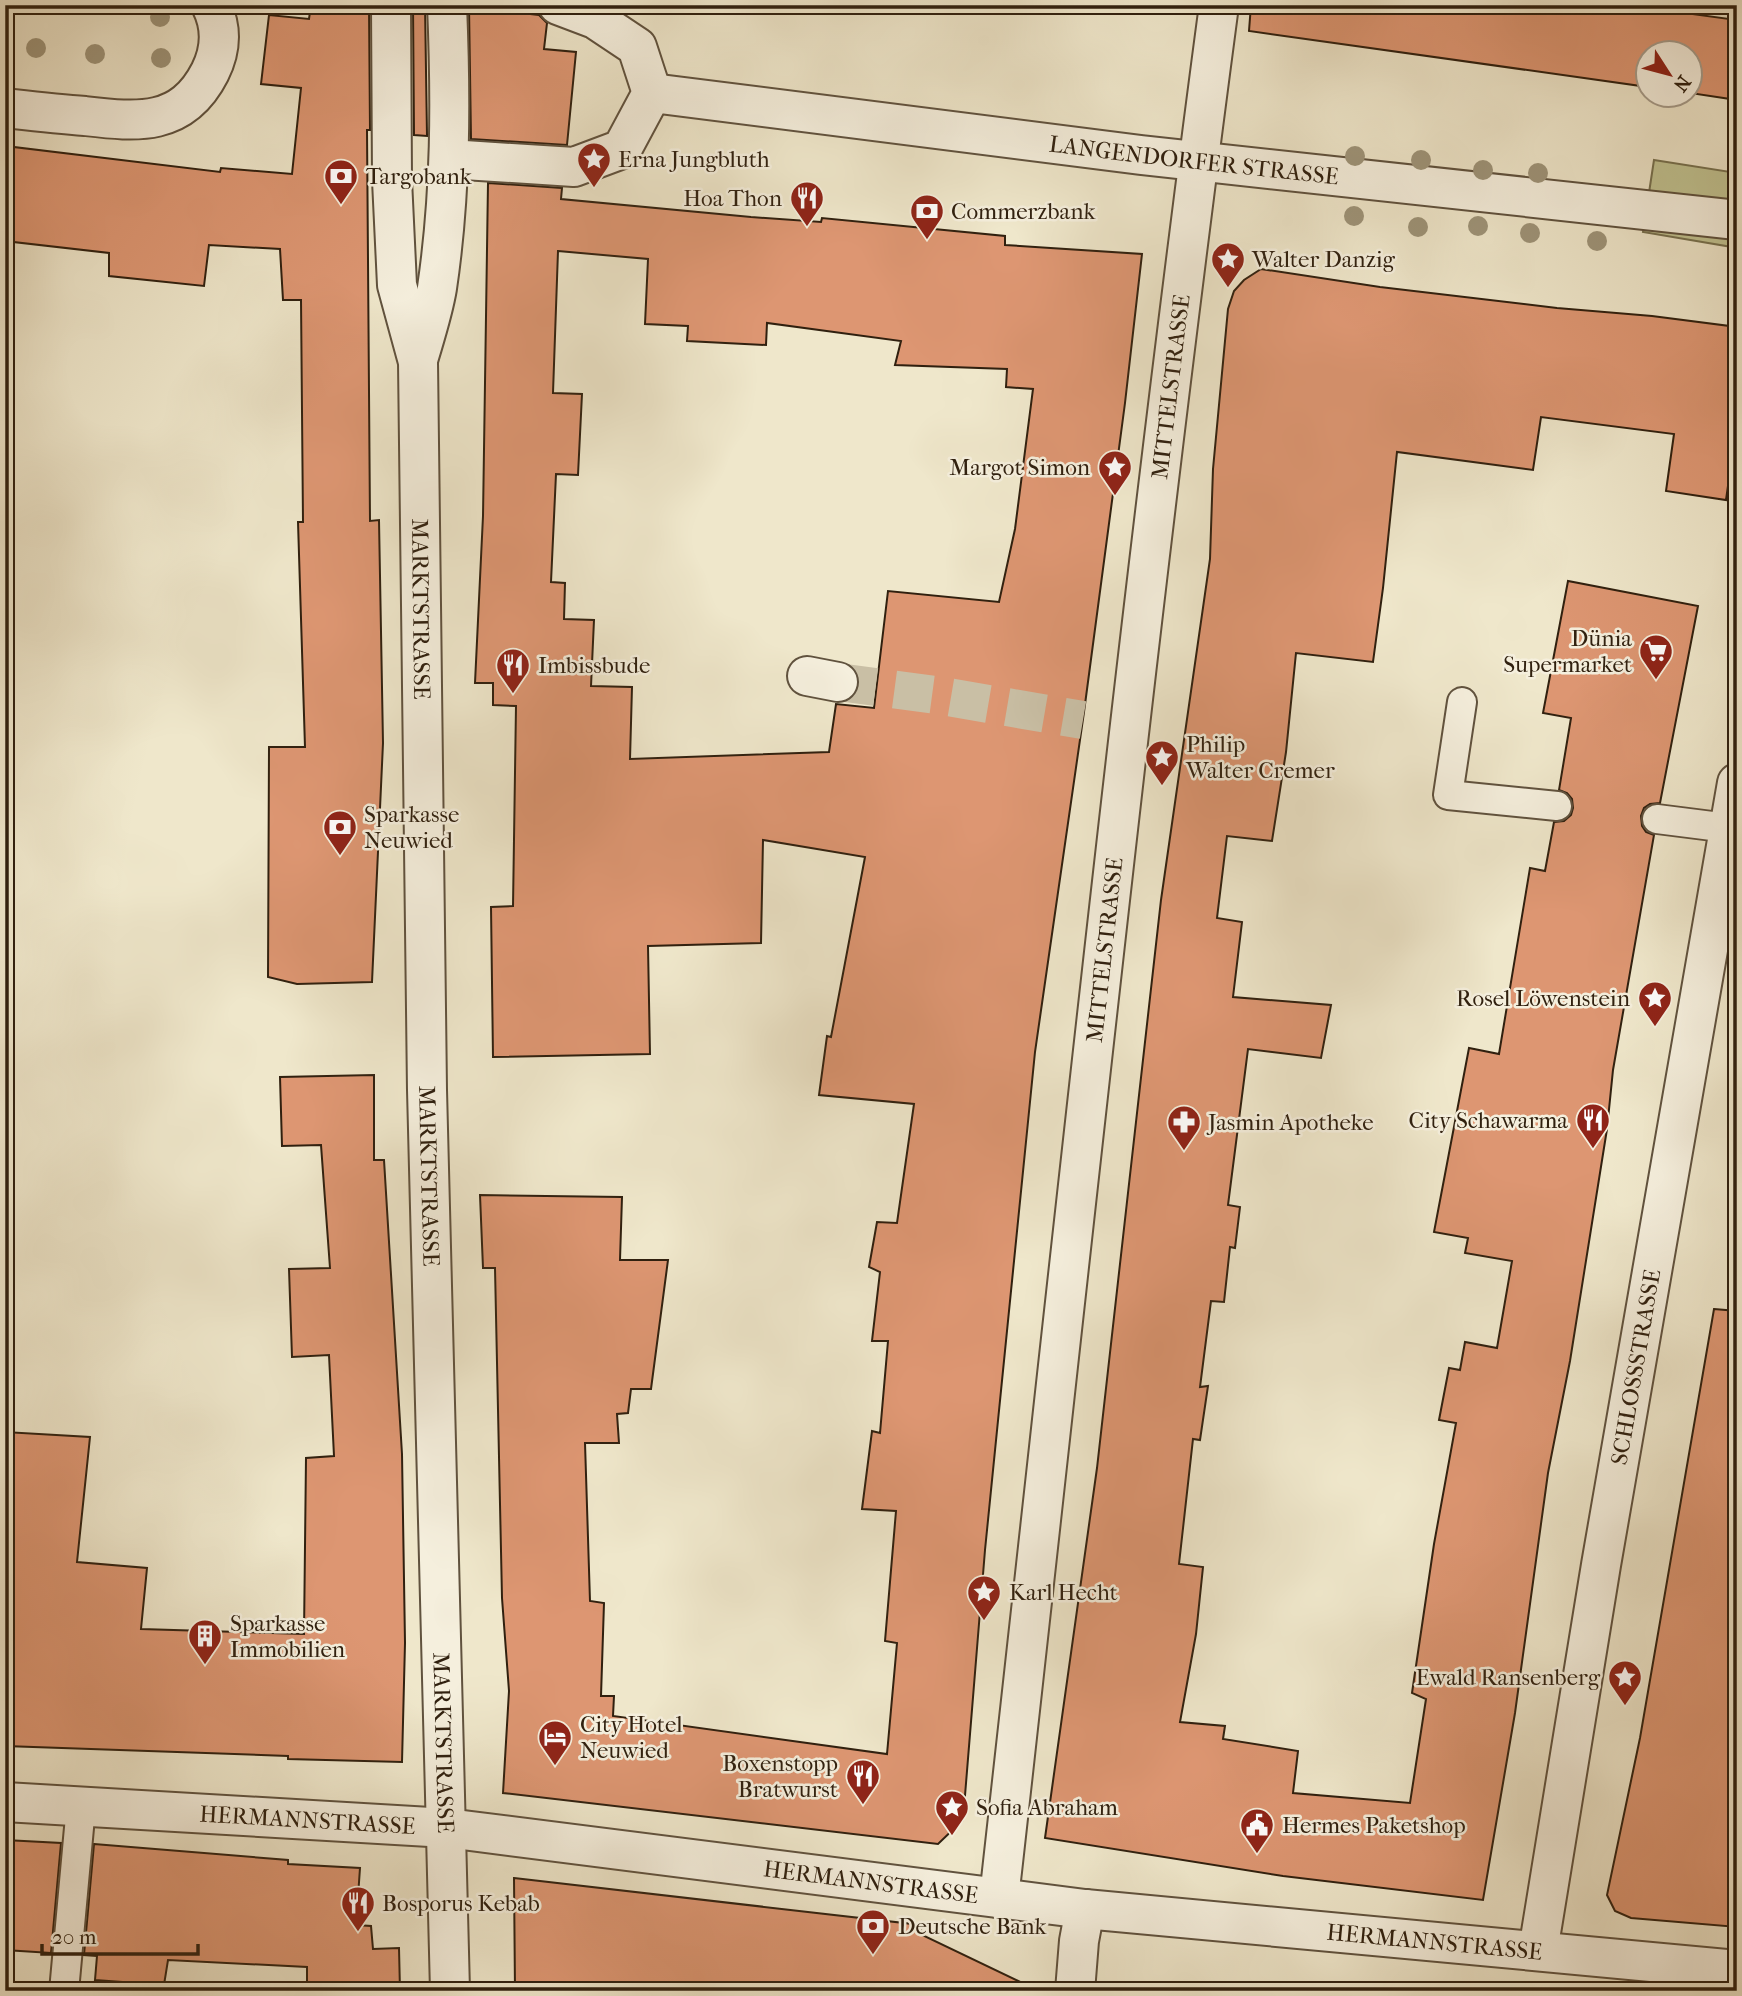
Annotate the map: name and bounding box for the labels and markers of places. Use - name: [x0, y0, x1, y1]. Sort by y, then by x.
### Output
- place icon: Erna Jungbluth: [575, 140, 613, 189]
- place label: Erna Jungbluth: [618, 146, 770, 173]
- bank icon: Targobank: [322, 157, 360, 206]
- place label: Targobank: [366, 163, 473, 190]
- restaurant icon: Hoa Thon: [788, 179, 826, 228]
- place label: Hoa Thon: [683, 185, 783, 212]
- bank icon: Commerzbank: [908, 192, 946, 241]
- place label: Commerzbank: [951, 198, 1097, 225]
- place icon: Walter Danzig: [1209, 240, 1247, 289]
- place label: Walter Danzig: [1251, 246, 1396, 273]
- place icon: Margot Simon: [1096, 448, 1134, 497]
- place label: Margot Simon: [949, 454, 1091, 481]
- place label: Dünia Supermarket: [1503, 625, 1632, 678]
- supermarket icon: Dünia Supermarket: [1637, 632, 1675, 681]
- restaurant icon: Imbissbude: [494, 646, 532, 695]
- place label: Imbissbude: [538, 652, 650, 679]
- place label: Philip Walter Cremer: [1185, 731, 1335, 784]
- place icon: Philip Walter Cremer: [1143, 738, 1181, 787]
- place label: Sparkasse Neuwied: [364, 801, 459, 854]
- bank icon: Sparkasse Neuwied: [321, 808, 359, 857]
- place icon: Rosel Löwenstein: [1636, 979, 1674, 1028]
- place label: Rosel Löwenstein: [1456, 985, 1631, 1012]
- restaurant icon: City Schawarma: [1574, 1101, 1612, 1150]
- pharmacy icon: Jasmin Apotheke: [1165, 1103, 1203, 1152]
- place label: City Schawarma: [1409, 1107, 1568, 1134]
- place label: Jasmin Apotheke: [1206, 1109, 1374, 1136]
- place icon: Karl Hecht: [965, 1573, 1003, 1622]
- place label: Karl Hecht: [1009, 1579, 1118, 1606]
- place label: Sparkasse Immobilien: [230, 1610, 346, 1663]
- building icon: Sparkasse Immobilien: [186, 1617, 224, 1666]
- place icon: Ewald Ransenberg: [1606, 1658, 1644, 1707]
- place label: Ewald Ransenberg: [1416, 1664, 1601, 1691]
- place label: City Hotel Neuwied: [580, 1711, 683, 1764]
- hotel icon: City Hotel Neuwied: [536, 1718, 574, 1767]
- place label: Boxenstopp Bratwurst: [722, 1750, 838, 1803]
- restaurant icon: Boxenstopp Bratwurst: [844, 1757, 882, 1806]
- place icon: Sofia Abraham: [933, 1788, 971, 1837]
- place label: Sofia Abraham: [976, 1794, 1118, 1821]
- public building icon: Hermes Paketshop: [1238, 1806, 1276, 1855]
- place label: Hermes Paketshop: [1282, 1812, 1466, 1839]
- restaurant icon: Bosporus Kebab: [339, 1884, 377, 1933]
- place label: Bosporus Kebab: [382, 1890, 540, 1917]
- bank icon: Deutsche Bank: [854, 1907, 892, 1956]
- place label: Deutsche Bank: [898, 1913, 1048, 1940]

